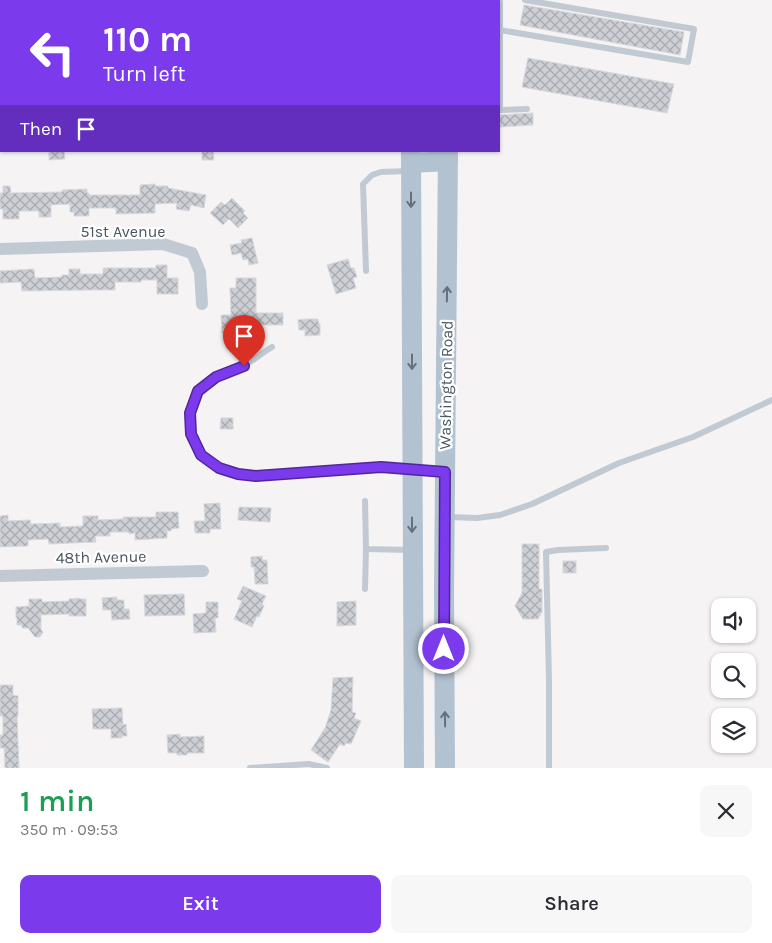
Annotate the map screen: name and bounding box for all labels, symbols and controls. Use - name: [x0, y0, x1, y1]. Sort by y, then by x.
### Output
- text: 110 m: [103, 19, 192, 60]
- icon: left: [20, 20, 85, 85]
- text: Turn left: [103, 61, 186, 87]
- icon: arrive: [72, 115, 100, 143]
- text: Then: [20, 118, 62, 140]
- one-way arrow: [406, 192, 416, 208]
- street label: 51st Avenue: [80, 222, 166, 241]
- one-way arrow: [442, 287, 452, 303]
- pin: [223, 315, 265, 366]
- street label: Washington Road: [435, 320, 457, 450]
- icon: arrive: [230, 322, 258, 350]
- one-way arrow: [407, 354, 417, 370]
- one-way arrow: [407, 516, 417, 533]
- street label: 48th Avenue: [55, 547, 147, 567]
- map controls: [711, 598, 756, 753]
- button: sound: [711, 598, 756, 643]
- position arrow: [417, 622, 469, 674]
- button: search: [711, 653, 756, 698]
- button: layers: [711, 708, 756, 753]
- one-way arrow: [440, 712, 450, 728]
- text: 1 min: [20, 783, 94, 819]
- button: close: [700, 785, 752, 837]
- text: 350 m · 09:53: [20, 820, 118, 839]
- button: Exit: [20, 875, 381, 933]
- button: Share: [391, 875, 752, 933]

